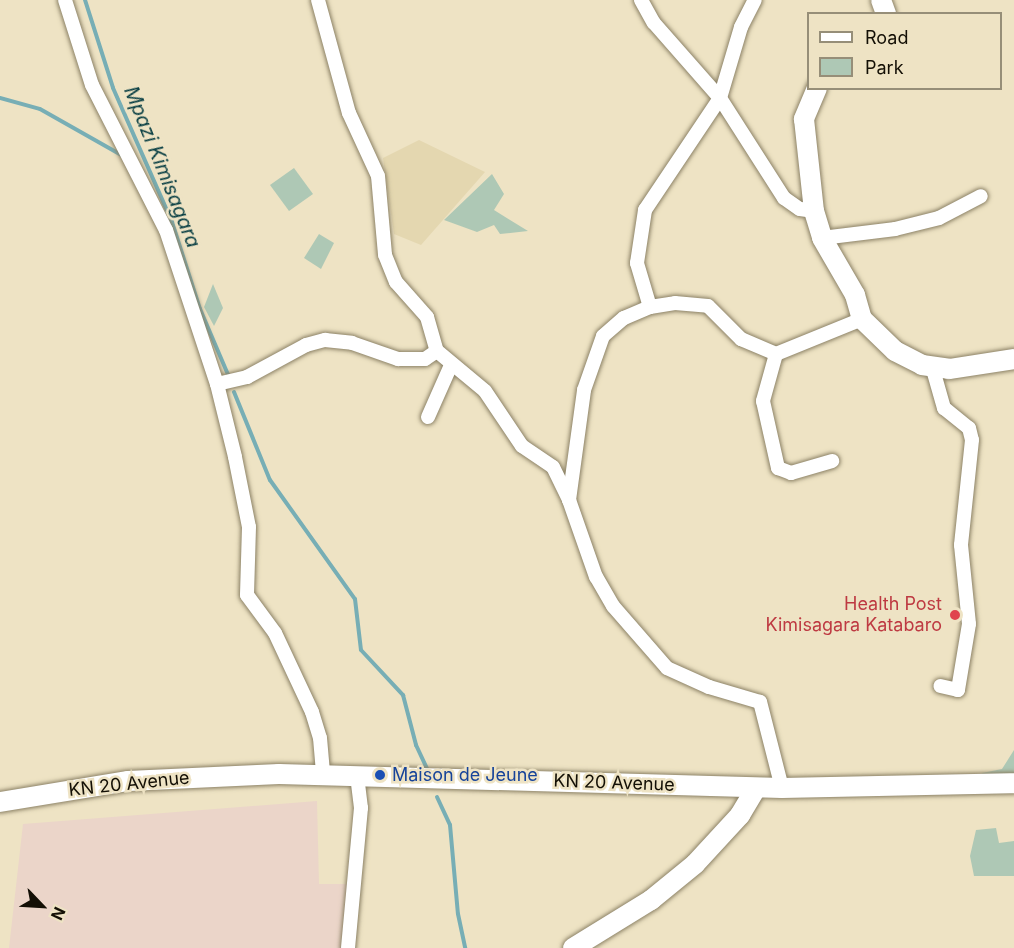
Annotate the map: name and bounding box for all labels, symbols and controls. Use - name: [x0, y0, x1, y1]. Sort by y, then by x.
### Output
- legend: [807, 12, 1002, 90]
- text: Road: [865, 27, 908, 48]
- text: Park: [865, 57, 904, 78]
- water label: Mpazi Kimisagara: [119, 83, 205, 251]
- place label: Health Post Kimisagara Katabaro: [766, 594, 942, 636]
- marker: Health Post Kimisagara Katabaro: [946, 606, 964, 624]
- place label: Maison de Jeune: [392, 764, 538, 786]
- street label: KN 20 Avenue: [68, 767, 190, 801]
- marker: Maison de Jeune: [373, 768, 387, 782]
- street label: KN 20 Avenue: [553, 770, 675, 796]
- north arrow: [12, 876, 72, 936]
- text: N: [47, 904, 70, 923]

